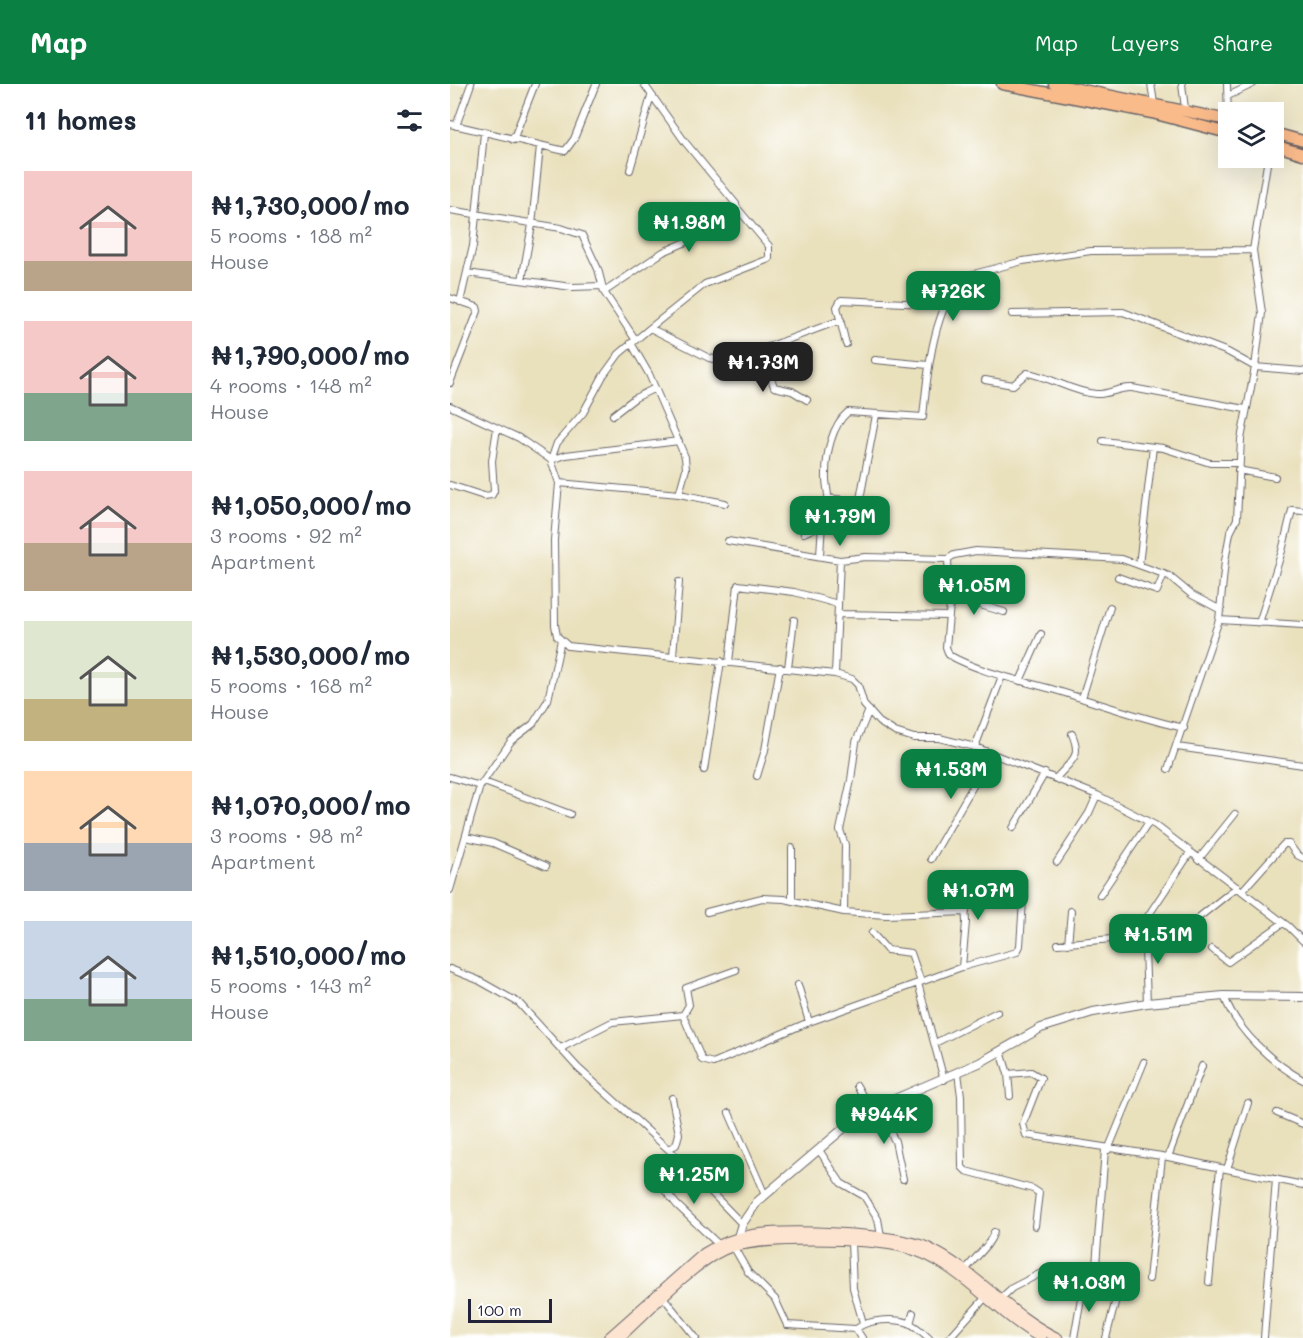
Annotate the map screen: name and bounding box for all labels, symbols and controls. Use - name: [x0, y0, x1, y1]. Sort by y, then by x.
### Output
- text: Map: [30, 24, 87, 60]
- text: Map: [1035, 29, 1078, 56]
- text: Layers: [1111, 29, 1180, 56]
- text: Share: [1213, 29, 1273, 56]
- map controls: [1218, 102, 1284, 168]
- button: layers: [1218, 102, 1284, 168]
- text: 11 homes: [24, 103, 137, 137]
- icon: filters: [393, 104, 426, 137]
- text: ₦1,730,000/mo: [210, 188, 409, 222]
- icon: home: [72, 195, 144, 267]
- pin: ₦1.98M: [640, 202, 738, 253]
- text: ₦1.98M: [652, 208, 726, 234]
- text: 5 rooms · 188 m²: [210, 222, 372, 248]
- text: House: [210, 248, 269, 274]
- pin: ₦726K: [911, 271, 995, 322]
- text: ₦726K: [920, 277, 986, 303]
- text: ₦1,790,000/mo: [210, 338, 409, 372]
- pin: ₦1.73M: [714, 342, 812, 393]
- icon: home: [72, 345, 144, 417]
- text: ₦1.73M: [727, 348, 799, 374]
- text: 4 rooms · 148 m²: [210, 372, 372, 398]
- text: House: [210, 398, 269, 424]
- text: ₦1,050,000/mo: [210, 488, 411, 522]
- icon: home: [72, 495, 144, 567]
- pin: ₦1.79M: [791, 496, 889, 547]
- text: ₦1.79M: [804, 502, 876, 528]
- text: 3 rooms · 92 m²: [210, 522, 362, 548]
- text: Apartment: [210, 548, 316, 574]
- pin: ₦1.05M: [925, 565, 1023, 616]
- text: ₦1.05M: [937, 571, 1011, 597]
- text: ₦1,530,000/mo: [210, 638, 410, 672]
- icon: home: [72, 645, 144, 717]
- text: 5 rooms · 168 m²: [210, 672, 372, 698]
- text: House: [210, 698, 269, 724]
- pin: ₦1.53M: [902, 749, 1000, 800]
- text: ₦1.53M: [915, 755, 987, 781]
- text: ₦1,070,000/mo: [210, 788, 411, 822]
- icon: home: [72, 795, 144, 867]
- text: 3 rooms · 98 m²: [210, 822, 363, 848]
- text: Apartment: [210, 848, 316, 874]
- pin: ₦1.07M: [929, 870, 1027, 921]
- text: ₦1.07M: [941, 876, 1015, 902]
- pin: ₦1.51M: [1109, 914, 1207, 965]
- text: ₦1.51M: [1123, 920, 1193, 946]
- text: ₦1,510,000/mo: [210, 938, 406, 972]
- icon: home: [72, 945, 144, 1017]
- text: 5 rooms · 143 m²: [210, 972, 371, 998]
- text: House: [210, 998, 269, 1024]
- pin: ₦944K: [842, 1094, 926, 1145]
- text: ₦944K: [850, 1100, 918, 1126]
- pin: ₦1.25M: [645, 1154, 743, 1205]
- text: ₦1.25M: [658, 1160, 730, 1186]
- pin: ₦1.03M: [1040, 1262, 1138, 1313]
- text: ₦1.03M: [1052, 1268, 1126, 1294]
- scale bar: [468, 1296, 552, 1324]
- text: 100 m: [477, 1299, 522, 1320]

